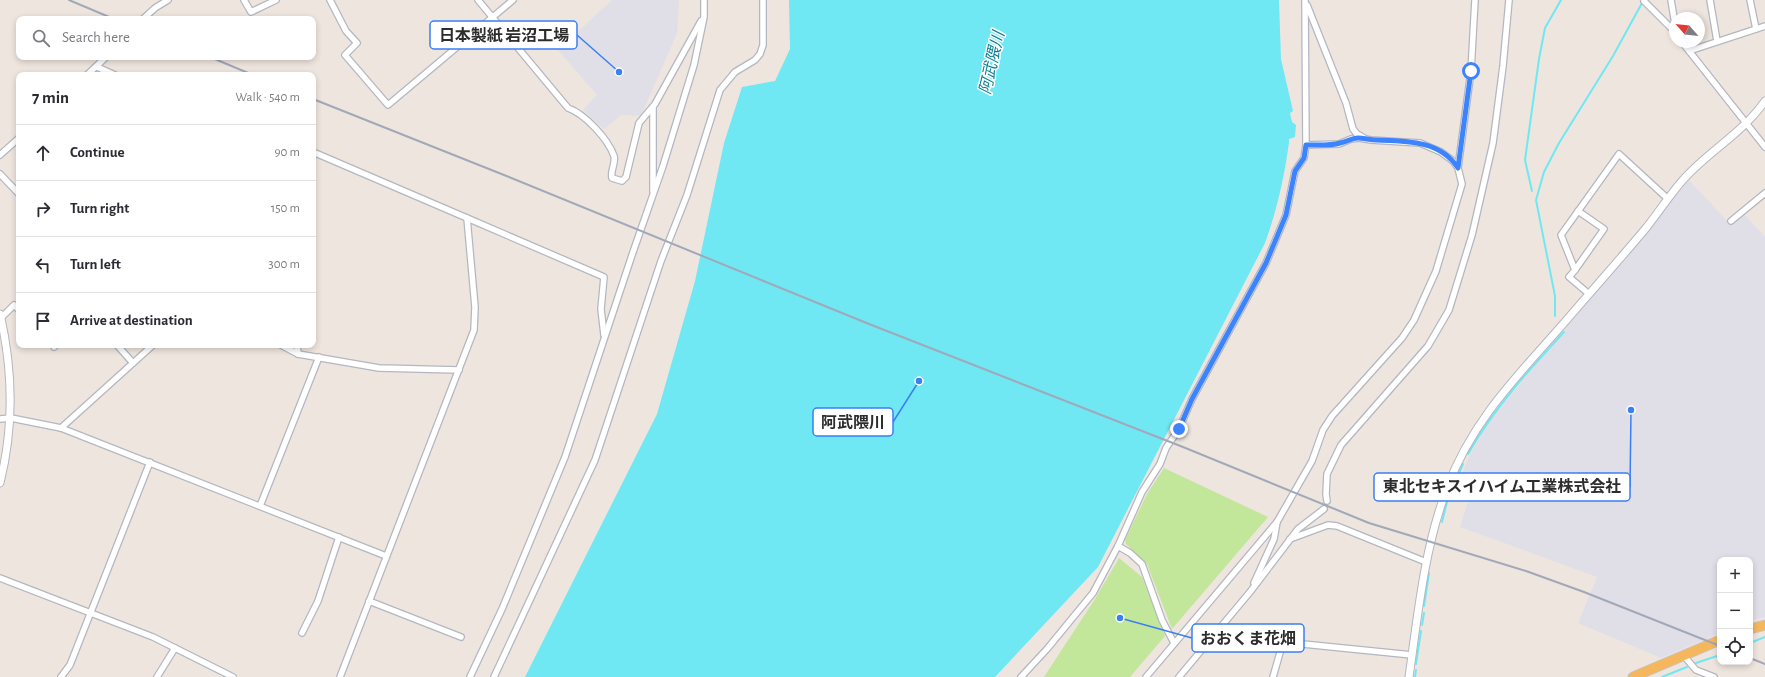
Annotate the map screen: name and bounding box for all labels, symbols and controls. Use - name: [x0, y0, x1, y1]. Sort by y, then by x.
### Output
- north arrow: [1669, 12, 1705, 48]
- search box: [16, 16, 316, 60]
- callout: 日本製紙 岩沼工場: [430, 21, 577, 49]
- text: 日本製紙 岩沼工場: [439, 26, 569, 44]
- icon: search: [30, 27, 52, 49]
- water label: 阿武隈川: [976, 28, 1007, 96]
- text: Search here: [62, 30, 130, 45]
- route start: [1462, 62, 1480, 80]
- text: 7 min: [32, 89, 69, 106]
- text: Walk · 540 m: [236, 91, 300, 104]
- icon: ahead: [32, 142, 54, 164]
- text: Continue: [70, 145, 125, 160]
- text: 90 m: [274, 146, 300, 159]
- icon: right: [32, 198, 54, 220]
- text: Turn right: [70, 201, 129, 216]
- text: 150 m: [271, 202, 300, 215]
- icon: left: [32, 254, 54, 276]
- text: Turn left: [70, 257, 121, 272]
- text: 300 m: [268, 258, 300, 271]
- icon: arrive: [32, 310, 54, 332]
- text: Arrive at destination: [70, 313, 193, 328]
- callout: 阿武隈川: [813, 408, 893, 436]
- text: 阿武隈川: [821, 414, 885, 431]
- route end: [1170, 420, 1188, 438]
- callout: 東北セキスイハイム工業株式会社: [1374, 473, 1630, 501]
- text: 東北セキスイハイム工業株式会社: [1383, 477, 1621, 495]
- map controls: [1717, 557, 1753, 665]
- button: +: [1717, 557, 1753, 593]
- button: −: [1717, 593, 1753, 629]
- callout: おおくま花畑: [1192, 624, 1304, 652]
- button: locate: [1717, 629, 1753, 665]
- text: おおくま花畑: [1200, 630, 1296, 647]

